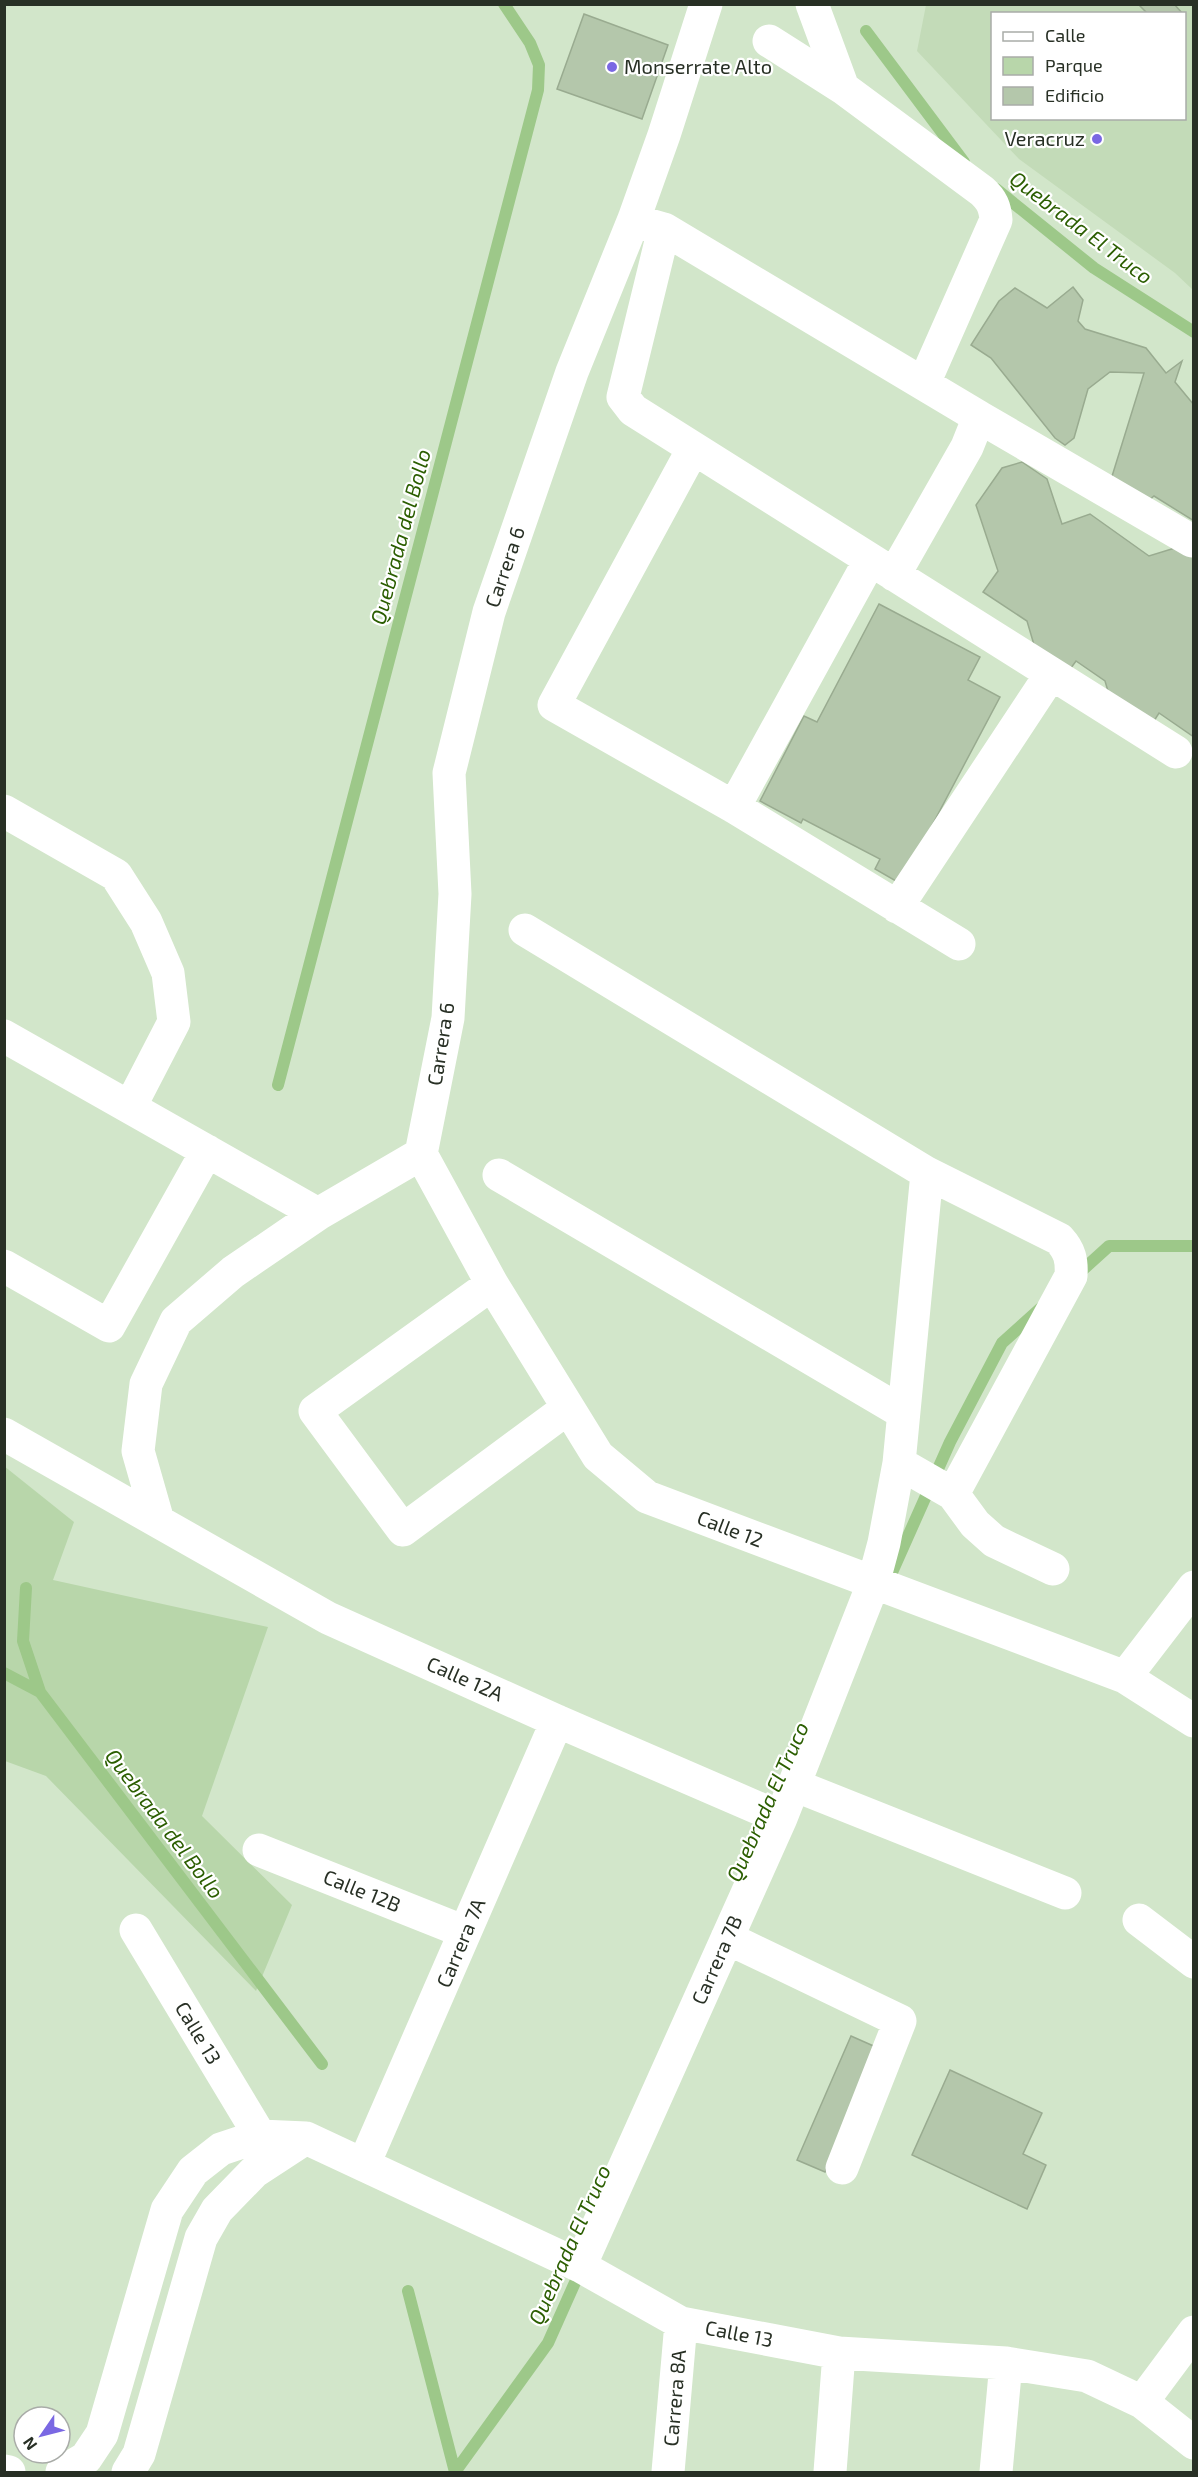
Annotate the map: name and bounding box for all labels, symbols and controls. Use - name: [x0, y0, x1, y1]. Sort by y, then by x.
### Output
- legend: [991, 12, 1186, 120]
- text: Calle: [1045, 24, 1086, 46]
- place label: Monserrate Alto: [624, 54, 772, 78]
- text: Parque: [1045, 54, 1103, 76]
- marker: Monserrate Alto: [605, 60, 619, 74]
- text: Edificio: [1045, 84, 1104, 106]
- place label: Veracruz: [1004, 126, 1085, 150]
- marker: Veracruz: [1090, 132, 1104, 146]
- water label: Quebrada El Truco: [1005, 165, 1158, 289]
- water label: Quebrada del Bollo: [364, 446, 436, 627]
- street label: Carrera 6: [479, 523, 529, 610]
- street label: Carrera 6: [422, 1001, 458, 1087]
- street label: Calle 12: [694, 1505, 767, 1552]
- street label: Calle 12A: [423, 1651, 508, 1706]
- water label: Quebrada El Truco: [720, 1718, 814, 1886]
- water label: Quebrada del Bollo: [100, 1743, 230, 1903]
- street label: Calle 12B: [320, 1864, 404, 1916]
- street label: Carrera 7A: [431, 1894, 490, 1991]
- street label: Carrera 7B: [686, 1911, 746, 2008]
- street label: Calle 13: [171, 1997, 227, 2068]
- water label: Quebrada El Truco: [522, 2161, 616, 2329]
- street label: Calle 13: [703, 2315, 775, 2351]
- street label: Carrera 8A: [658, 2348, 690, 2447]
- north arrow: [12, 2405, 72, 2465]
- text: N: [18, 2434, 40, 2454]

